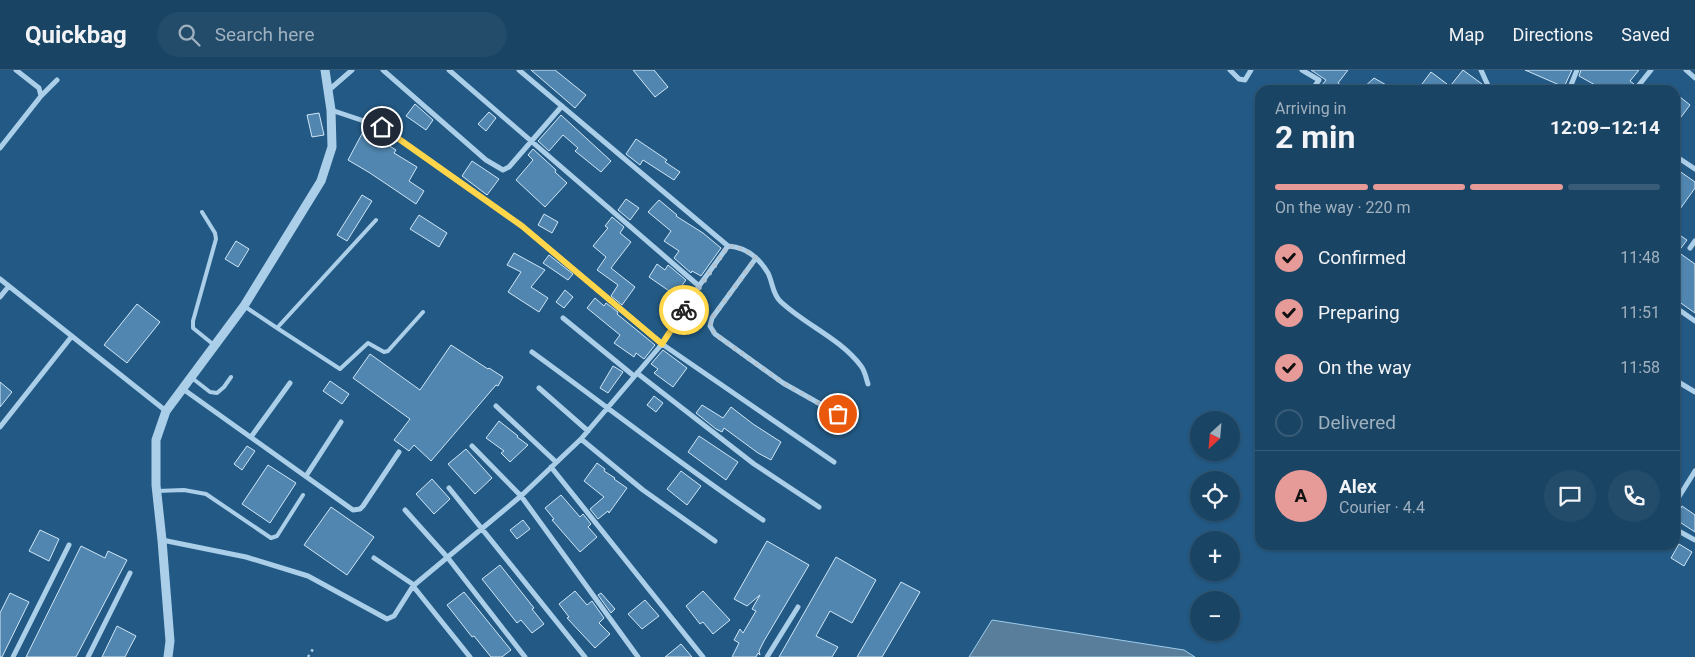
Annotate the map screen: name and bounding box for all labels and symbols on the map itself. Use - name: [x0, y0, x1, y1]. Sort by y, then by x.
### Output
- pin: [361, 106, 403, 148]
- courier: [659, 285, 709, 335]
- pin: [817, 393, 859, 435]
- north arrow: [1190, 411, 1240, 461]

